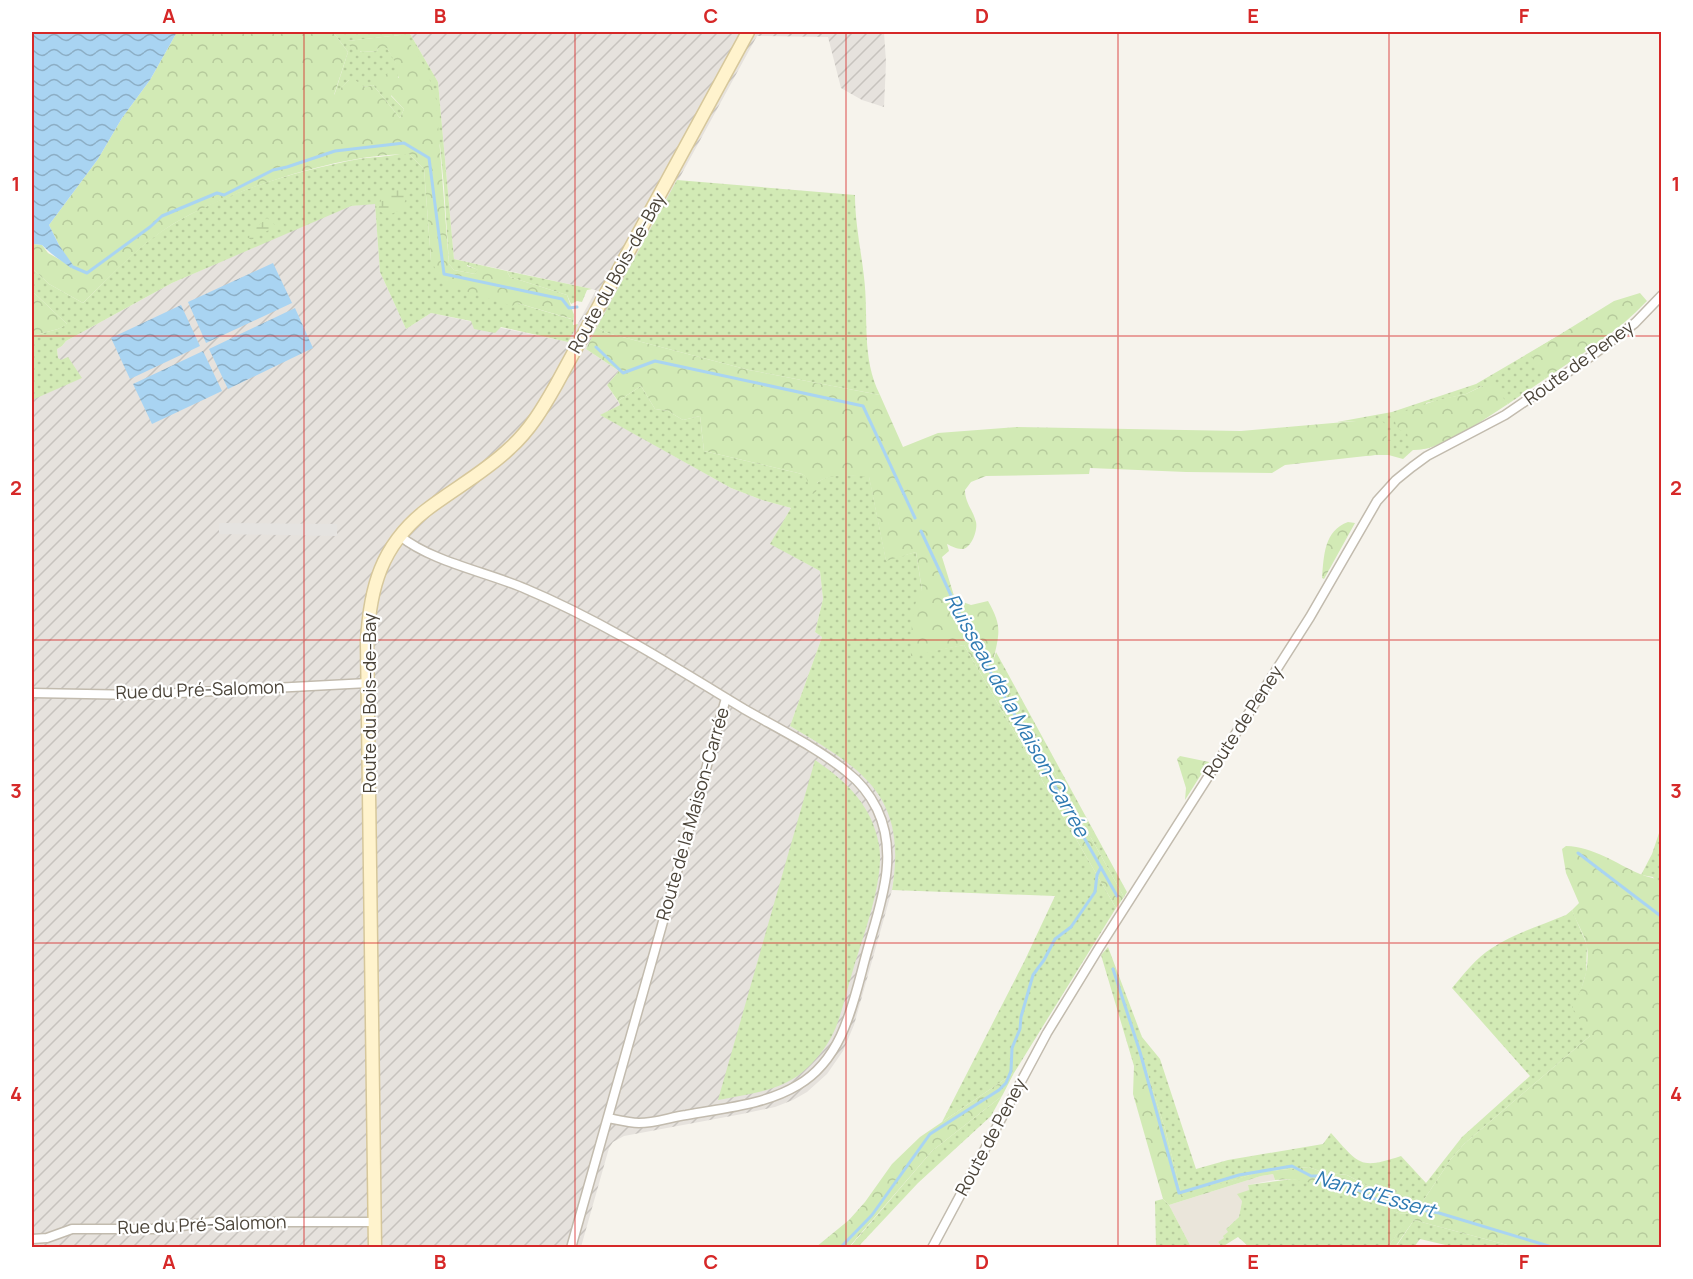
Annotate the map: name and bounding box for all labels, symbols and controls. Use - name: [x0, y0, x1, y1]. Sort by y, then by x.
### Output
- text: A: [162, 2, 176, 29]
- text: B: [434, 2, 447, 29]
- text: C: [704, 2, 718, 29]
- text: D: [975, 2, 989, 29]
- text: E: [1247, 2, 1259, 29]
- text: F: [1519, 2, 1530, 29]
- text: 1: [12, 170, 20, 197]
- text: 1: [1672, 170, 1680, 197]
- street label: Route du Bois-de-Bay: [562, 187, 671, 357]
- street label: Route de Peney: [1519, 314, 1638, 410]
- text: 2: [10, 474, 22, 501]
- text: 2: [1670, 474, 1682, 501]
- water label: Ruisseau de la Maison-Carrée: [939, 588, 1096, 842]
- street label: Route du Bois-de-Bay: [357, 612, 381, 793]
- street label: Route de Peney: [1197, 660, 1288, 782]
- street label: Rue du Pré-Salomon: [115, 674, 285, 704]
- street label: Route de la Maison-Carrée: [650, 704, 734, 923]
- text: 3: [10, 777, 22, 804]
- text: 3: [1670, 777, 1682, 804]
- street label: Route de Peney: [949, 1073, 1031, 1200]
- text: 4: [10, 1080, 22, 1107]
- text: 4: [1670, 1080, 1682, 1107]
- water label: Nant d'Essert: [1312, 1163, 1440, 1224]
- street label: Rue du Pré-Salomon: [117, 1209, 287, 1239]
- text: A: [162, 1248, 176, 1275]
- text: B: [434, 1248, 447, 1275]
- text: C: [704, 1248, 718, 1275]
- text: D: [975, 1248, 989, 1275]
- text: E: [1247, 1248, 1259, 1275]
- text: F: [1519, 1248, 1530, 1275]

